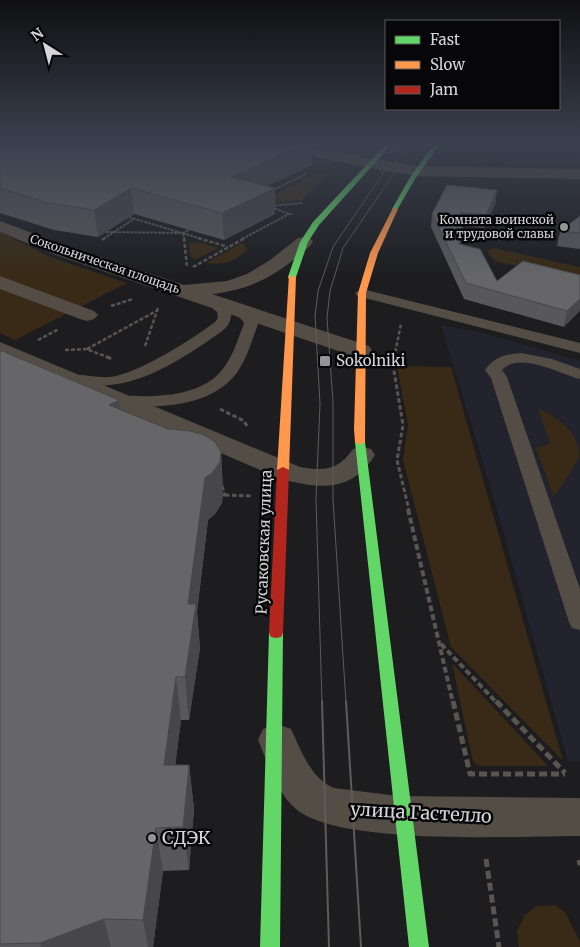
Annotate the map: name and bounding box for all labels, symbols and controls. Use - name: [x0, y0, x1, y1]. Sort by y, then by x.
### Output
- north arrow: [20, 20, 70, 70]
- legend: [385, 20, 560, 110]
- text: N: [28, 24, 47, 45]
- text: Fast: [430, 30, 460, 49]
- text: Slow: [430, 55, 465, 74]
- text: Jam: [429, 80, 458, 99]
- place label: Комната воинской и трудовой славы: [439, 212, 554, 241]
- marker: Комната воинской и трудовой славы: [558, 221, 570, 233]
- street label: Сокольническая площадь: [28, 231, 182, 296]
- place label: Sokolniki: [336, 351, 406, 370]
- marker: Sokolniki: [318, 354, 332, 368]
- street label: Русаковская улица: [251, 469, 276, 615]
- street label: улица Гастелло: [350, 797, 492, 828]
- place label: СДЭК: [162, 826, 211, 849]
- marker: СДЭК: [146, 832, 158, 844]

